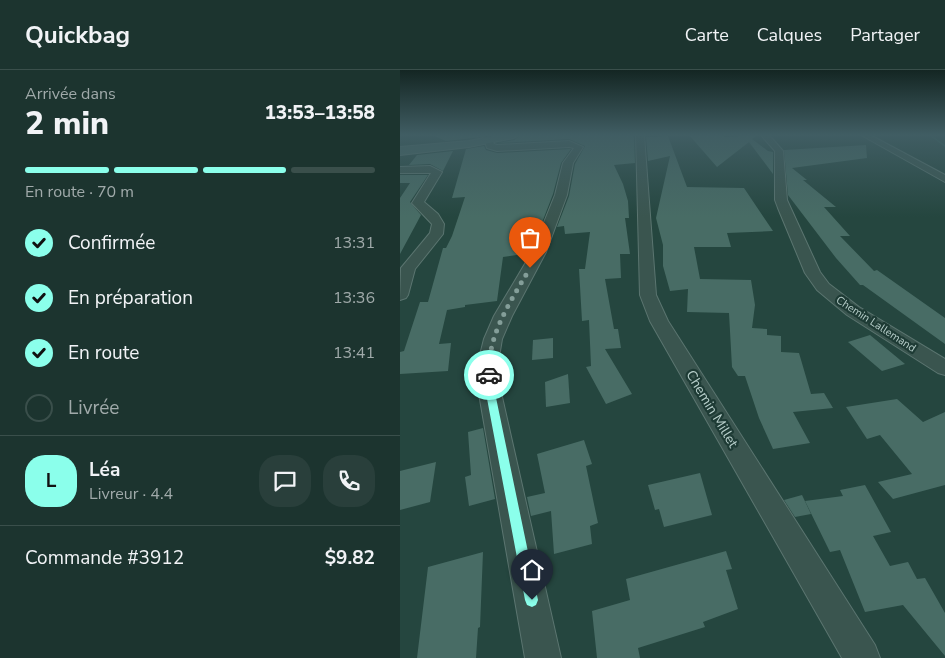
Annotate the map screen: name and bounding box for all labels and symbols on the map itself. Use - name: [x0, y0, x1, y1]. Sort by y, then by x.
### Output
- pin: [509, 217, 551, 268]
- street label: Chemin Lallemand: [833, 292, 919, 356]
- courier: [464, 350, 514, 400]
- street label: Chemin Millet: [681, 367, 743, 451]
- pin: [511, 549, 553, 600]

